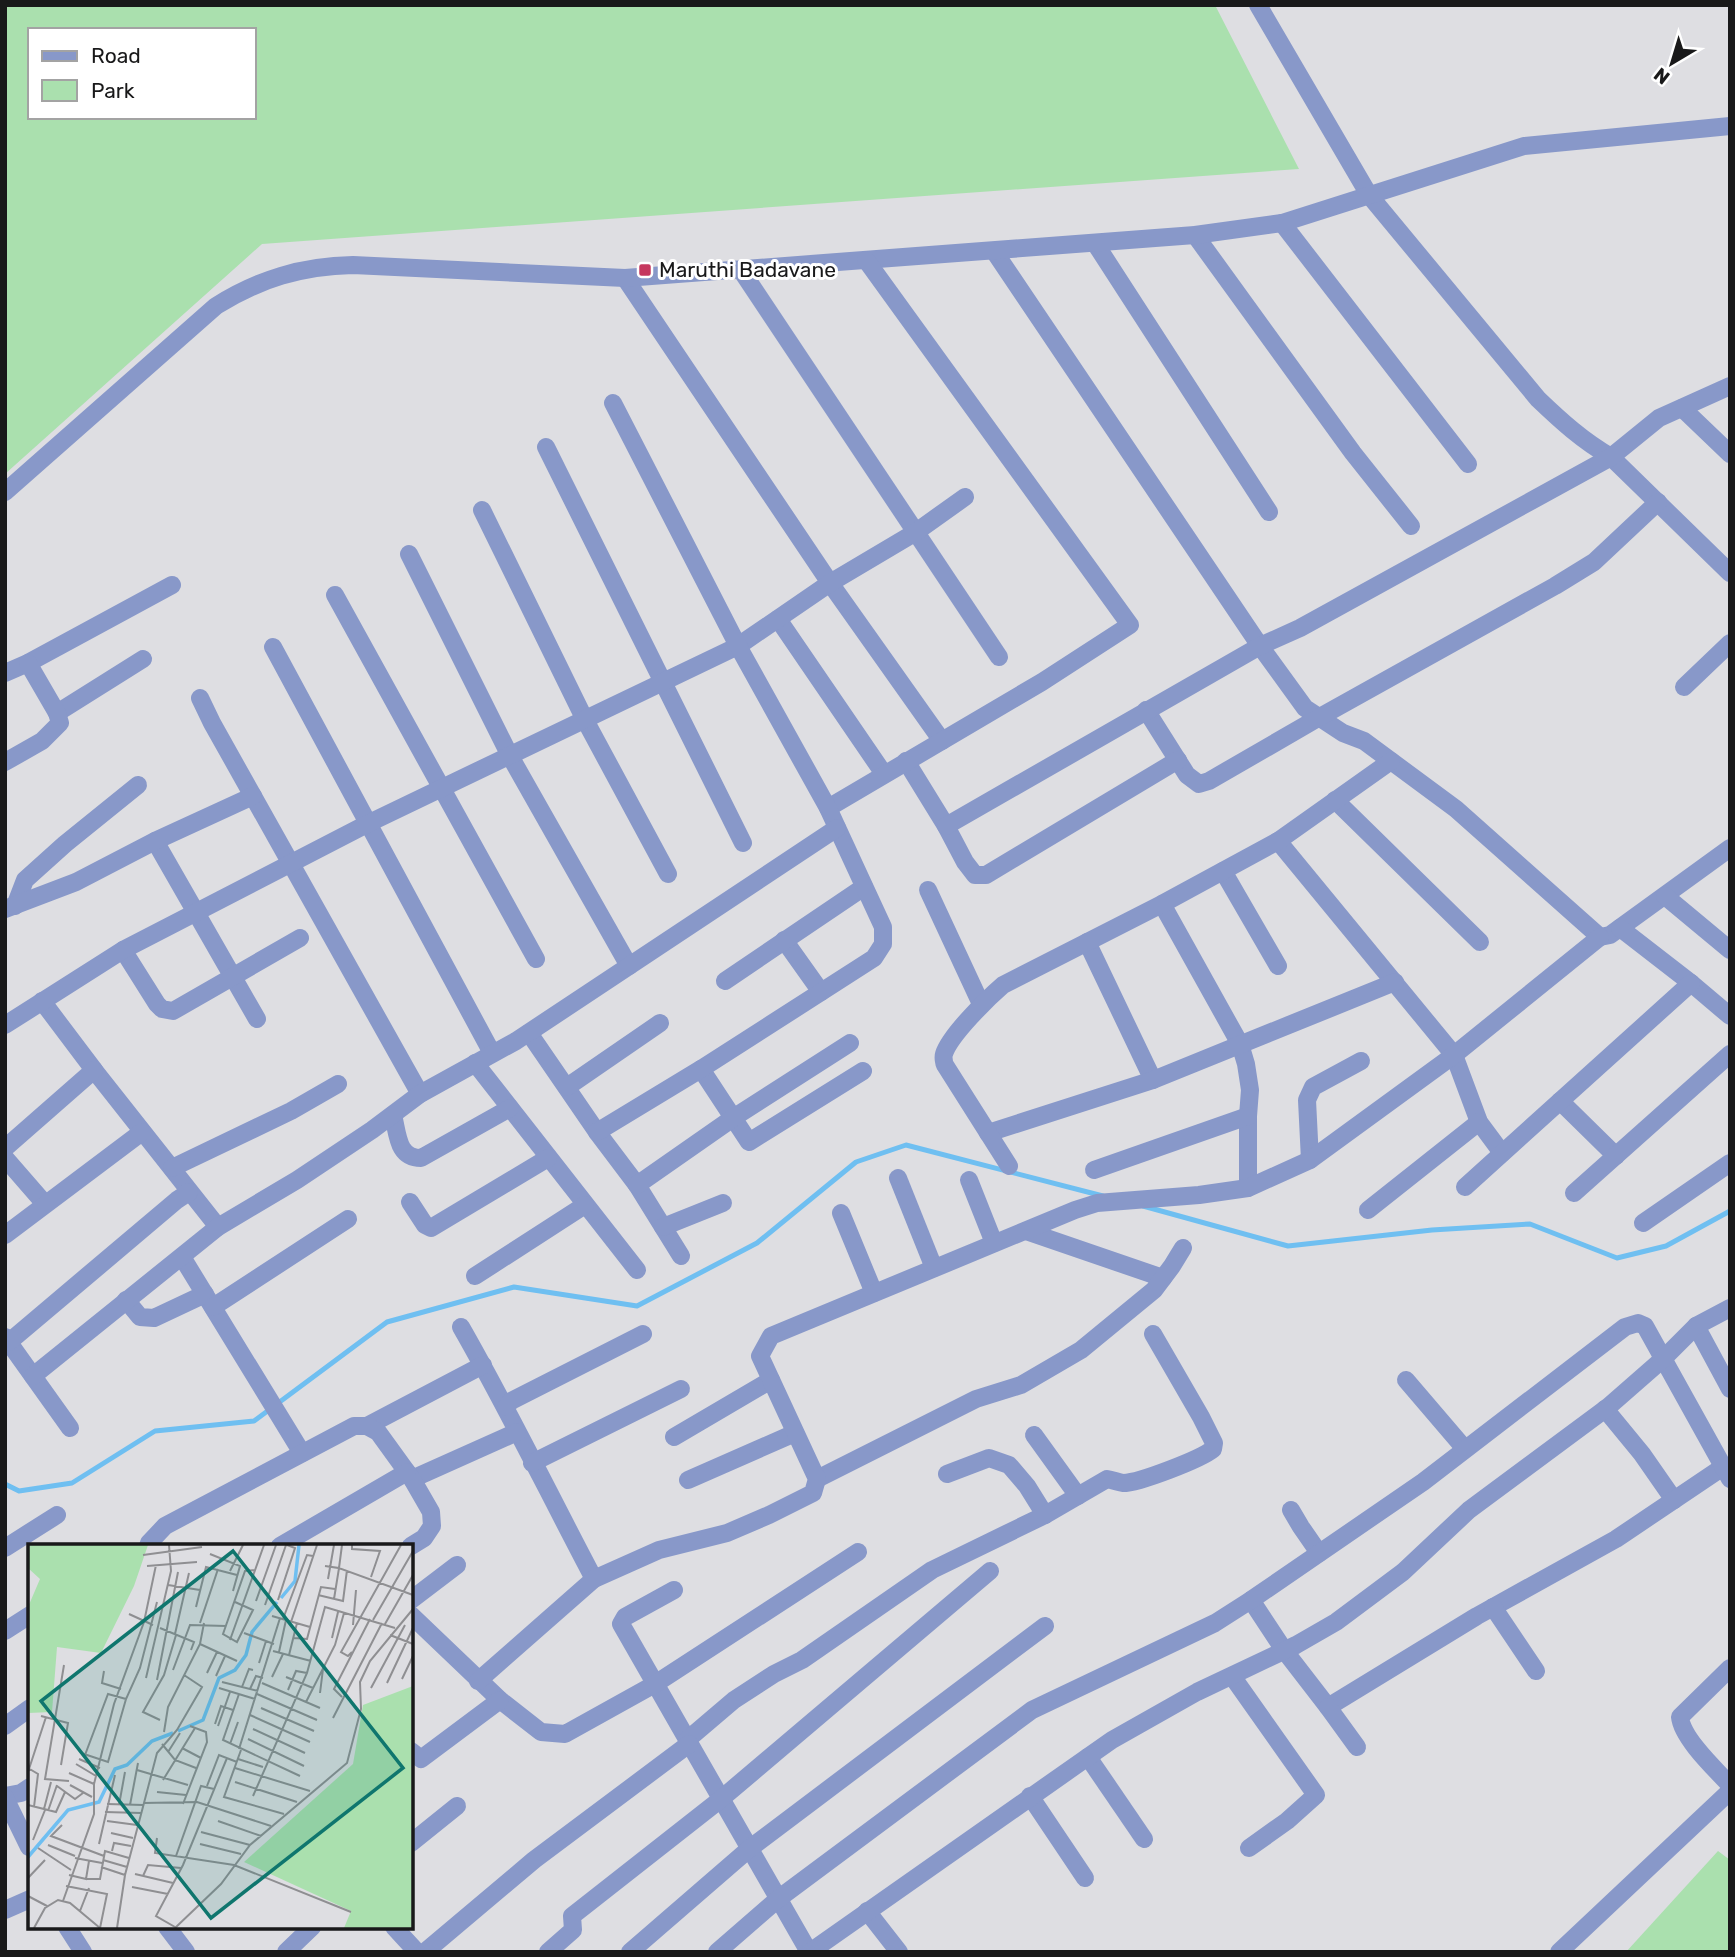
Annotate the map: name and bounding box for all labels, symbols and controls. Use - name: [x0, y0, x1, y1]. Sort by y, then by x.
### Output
- legend: [28, 28, 256, 119]
- north arrow: [1637, 28, 1707, 98]
- text: Road: [91, 43, 141, 68]
- text: N: [1649, 63, 1674, 89]
- text: Park: [91, 78, 135, 103]
- place label: Maruthi Badavane: [659, 257, 836, 282]
- marker: Maruthi Badavane: [637, 262, 653, 278]
- inset map: [28, 1544, 413, 1929]

